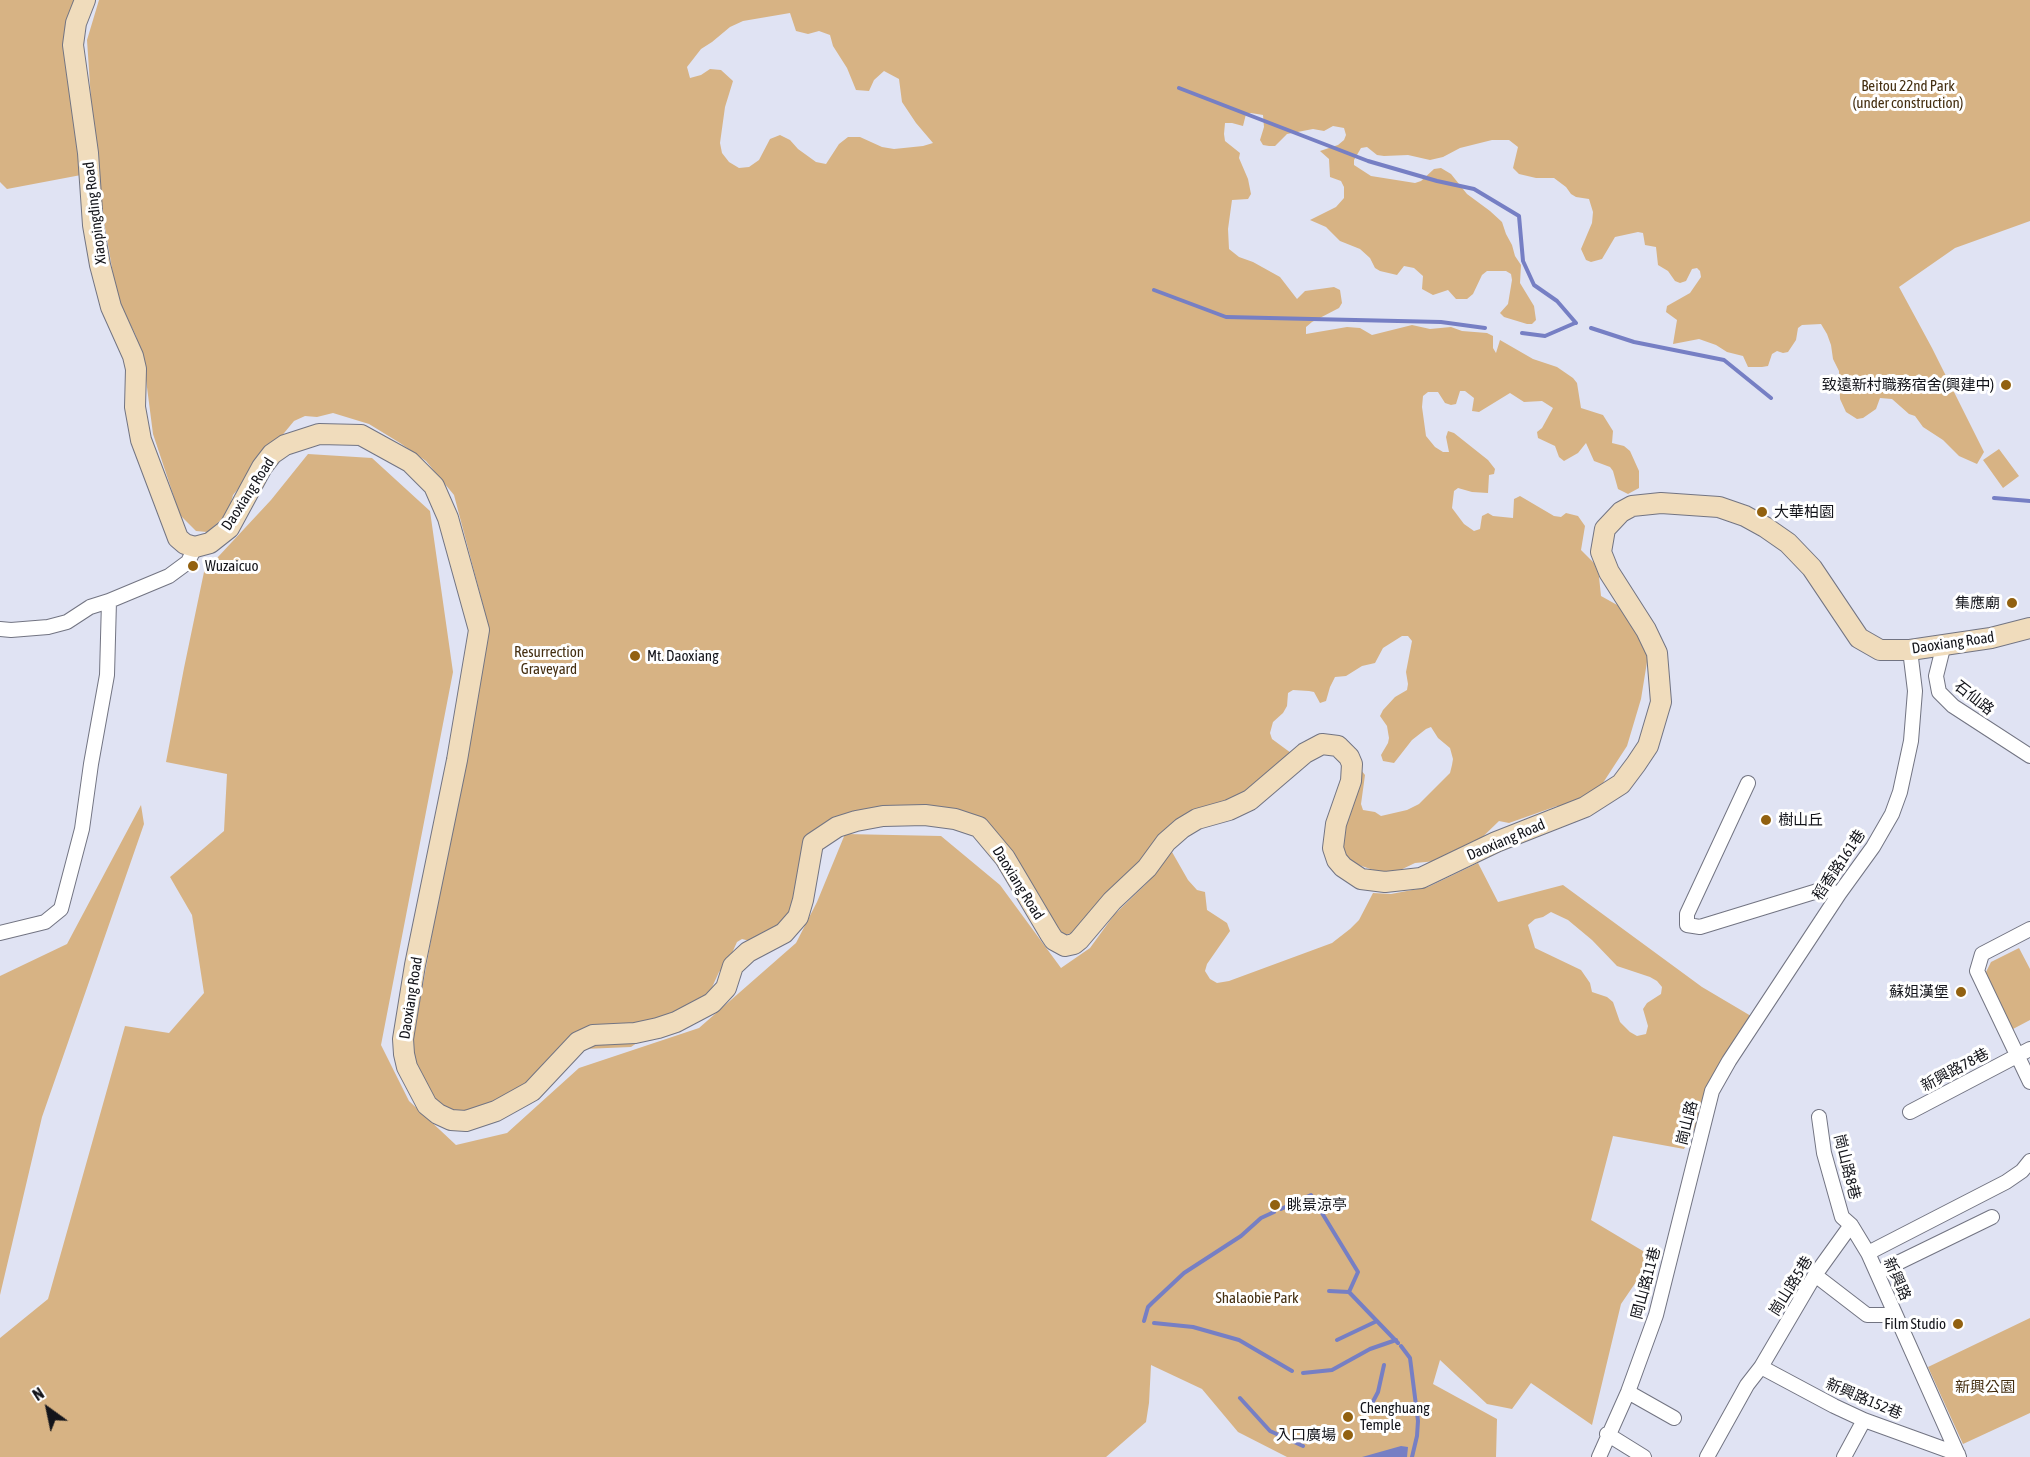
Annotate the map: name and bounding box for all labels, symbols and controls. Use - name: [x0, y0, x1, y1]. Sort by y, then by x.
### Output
- park label: Beitou 22nd Park (under construction): [1853, 77, 1963, 112]
- street label: Xiaopingding Road: [80, 161, 110, 265]
- place label: 致遠新村職務宿舍(興建中): [1822, 376, 1994, 394]
- marker: 致遠新村職務宿舍(興建中): [1999, 378, 2013, 392]
- street label: Daoxiang Road: [218, 454, 278, 534]
- place label: 大華柏園: [1774, 503, 1834, 521]
- marker: 大華柏園: [1755, 505, 1769, 519]
- place label: Wuzaicuo: [205, 557, 259, 575]
- marker: Wuzaicuo: [186, 559, 200, 573]
- place label: 集應廟: [1955, 594, 2000, 612]
- marker: 集應廟: [2005, 596, 2019, 610]
- street label: Daoxiang Road: [1911, 628, 1995, 658]
- park label: Resurrection Graveyard: [514, 643, 584, 678]
- place label: Mt. Daoxiang: [647, 647, 719, 665]
- marker: Mt. Daoxiang: [628, 649, 642, 663]
- street label: 石仙路: [1951, 677, 1997, 719]
- place label: 樹山丘: [1778, 811, 1823, 829]
- marker: 樹山丘: [1759, 813, 1773, 827]
- street label: Daoxiang Road: [1464, 815, 1548, 865]
- street label: 稻香路161巷: [1809, 826, 1869, 904]
- street label: Daoxiang Road: [988, 843, 1048, 923]
- street label: Daoxiang Road: [396, 956, 426, 1040]
- place label: 蘇姐漢堡: [1889, 983, 1949, 1001]
- marker: 蘇姐漢堡: [1954, 985, 1968, 999]
- street label: 新興路78巷: [1918, 1045, 1992, 1095]
- street label: 崗山路: [1673, 1099, 1701, 1147]
- street label: 崗山路8巷: [1830, 1132, 1864, 1202]
- place label: 眺景涼亭: [1287, 1196, 1347, 1214]
- marker: 眺景涼亭: [1268, 1198, 1282, 1212]
- street label: 岡山路11巷: [1628, 1245, 1664, 1321]
- street label: 崗山路5巷: [1766, 1253, 1816, 1319]
- street label: 新興路: [1880, 1255, 1914, 1303]
- park label: Shalaobie Park: [1215, 1289, 1299, 1307]
- place label: Film Studio: [1884, 1315, 1946, 1333]
- marker: Film Studio: [1951, 1317, 1965, 1331]
- street label: 新興路152巷: [1823, 1375, 1905, 1423]
- park label: 新興公園: [1955, 1378, 2015, 1396]
- north arrow: [18, 1379, 78, 1439]
- text: N: [29, 1384, 47, 1404]
- place label: Chenghuang Temple: [1360, 1399, 1430, 1434]
- marker: Chenghuang Temple: [1341, 1410, 1355, 1424]
- place label: 入口廣場: [1276, 1426, 1336, 1444]
- marker: 入口廣場: [1341, 1428, 1355, 1442]

